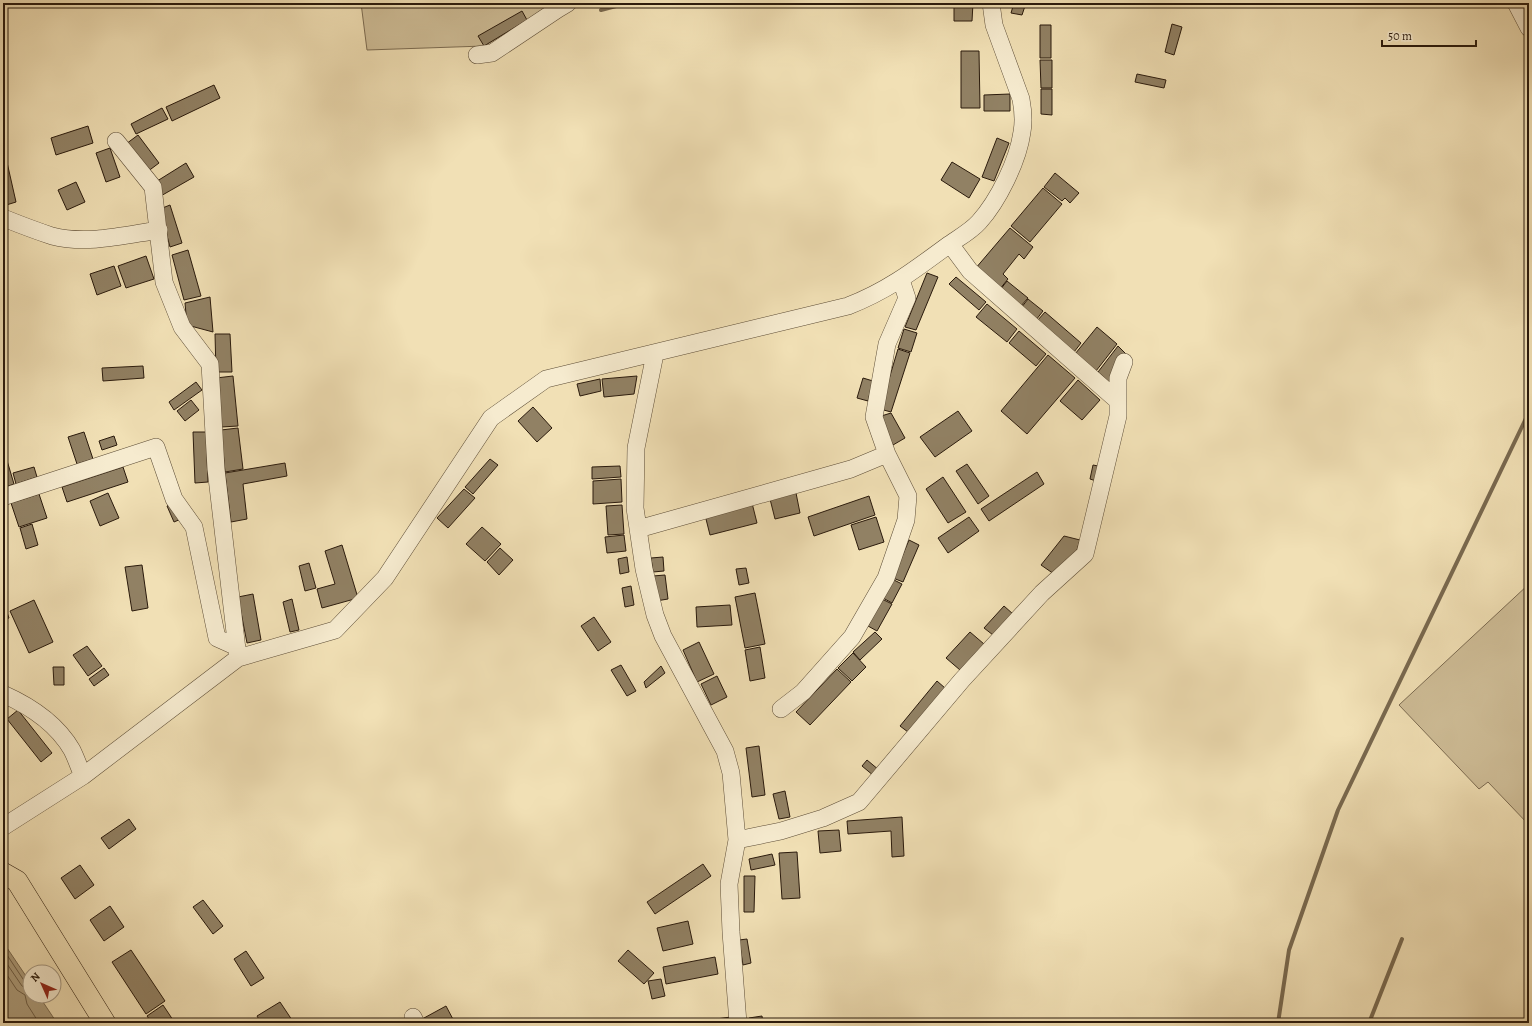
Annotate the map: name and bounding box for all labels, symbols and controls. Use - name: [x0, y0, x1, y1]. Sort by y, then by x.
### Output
- scale bar: [1382, 22, 1476, 48]
- text: 50 m: [1388, 28, 1412, 44]
- north arrow: [22, 964, 62, 1004]
- text: N: [27, 969, 43, 985]

